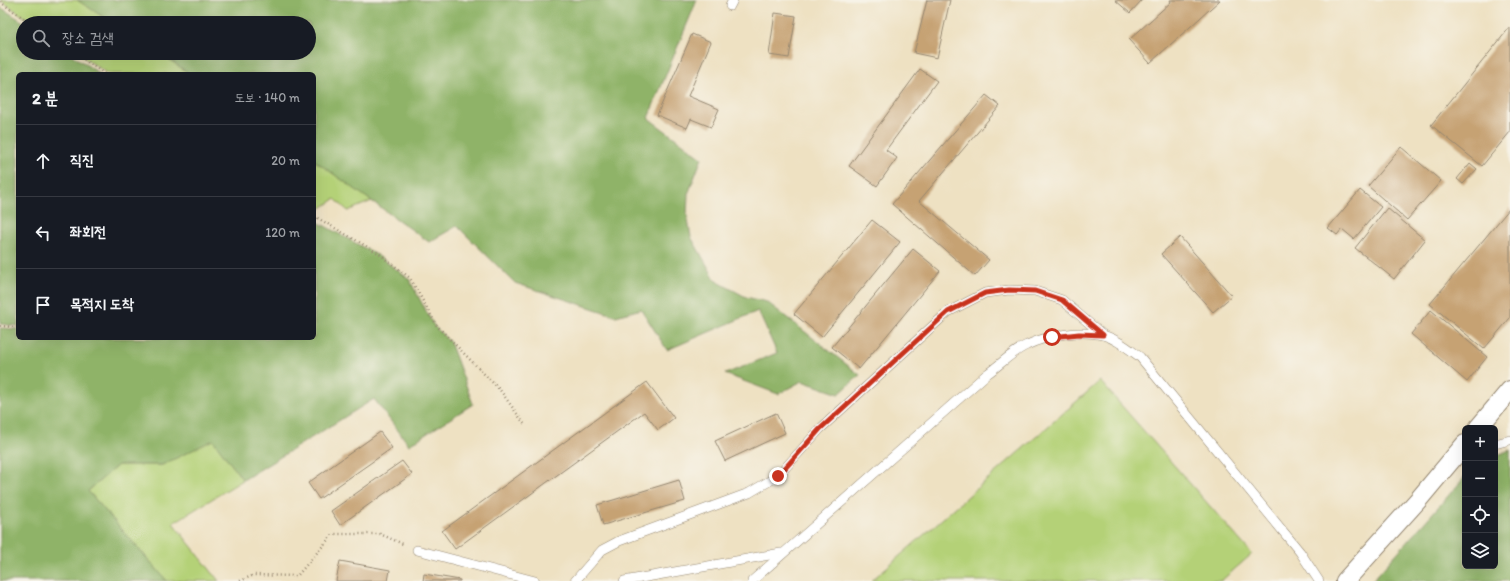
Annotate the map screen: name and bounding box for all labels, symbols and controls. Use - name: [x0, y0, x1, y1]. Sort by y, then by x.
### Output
- search box: [16, 16, 316, 60]
- icon: search: [30, 27, 52, 49]
- text: 장소 검색: [62, 29, 114, 47]
- text: 2 분: [32, 88, 58, 108]
- text: 도보 · 140 m: [234, 90, 300, 105]
- icon: ahead: [32, 150, 54, 172]
- text: 직진: [70, 151, 94, 169]
- text: 20 m: [271, 153, 300, 168]
- icon: left: [32, 222, 54, 244]
- text: 좌회전: [70, 223, 106, 241]
- text: 120 m: [265, 225, 300, 240]
- icon: arrive: [32, 294, 54, 316]
- text: 목적지 도착: [70, 295, 134, 313]
- route start: [1043, 328, 1061, 346]
- map controls: [1462, 425, 1498, 569]
- button: +: [1462, 425, 1498, 461]
- button: −: [1462, 461, 1498, 497]
- route end: [769, 467, 787, 485]
- button: locate: [1462, 497, 1498, 533]
- button: layers: [1462, 533, 1498, 569]

